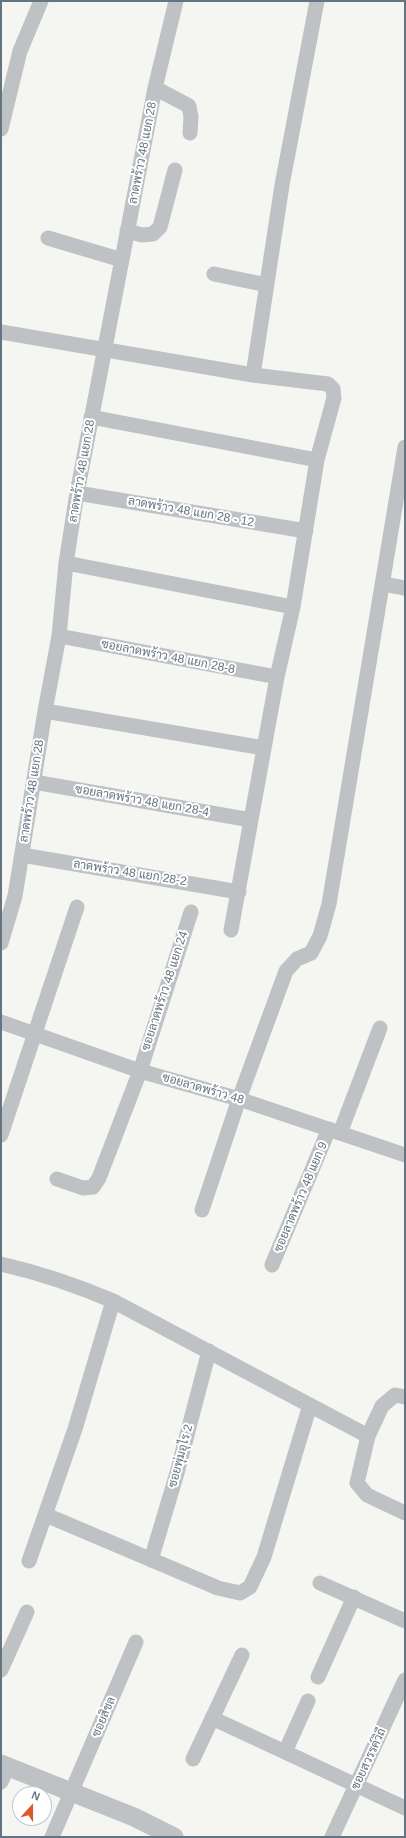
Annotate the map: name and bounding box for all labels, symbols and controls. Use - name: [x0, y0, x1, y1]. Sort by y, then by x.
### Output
- street label: ลาดพร้าว 48 แยก 28: [126, 101, 160, 205]
- street label: ลาดพร้าว 48 แยก 28: [66, 419, 98, 523]
- street label: ลาดพร้าว 48 แยก 28 - 12: [127, 494, 255, 530]
- street label: ซอยลาดพร้าว 48 แยก 28-8: [100, 637, 236, 677]
- street label: ลาดพร้าว 48 แยก 28: [17, 739, 47, 843]
- street label: ซอยลาดพร้าว 48 แยก 28-4: [74, 782, 210, 820]
- street label: ลาดพร้าว 48 แยก 28-2: [72, 857, 188, 889]
- street label: ซอยลาดพร้าว 48 แยก 24: [139, 929, 191, 1053]
- street label: ซอยลาดพร้าว 48: [161, 1070, 245, 1108]
- street label: ซอยลาดพร้าว 48 แยก 9: [271, 1140, 331, 1254]
- street label: ซอยพุ่มอุไร 2: [166, 1423, 196, 1489]
- street label: ซอยสิชล: [89, 1695, 119, 1739]
- street label: ซอยสวรรค์วิถี: [348, 1726, 390, 1792]
- north arrow: [12, 1786, 52, 1826]
- text: N: [30, 1789, 42, 1803]

